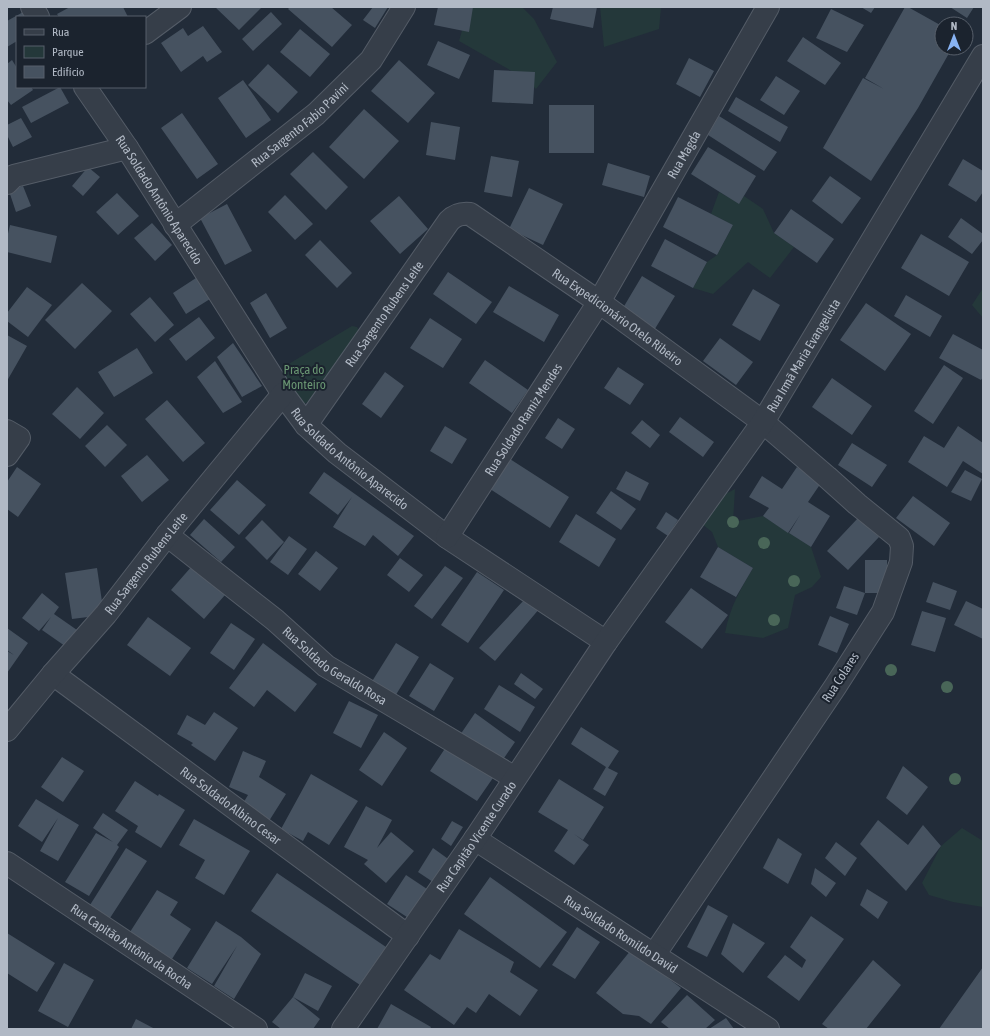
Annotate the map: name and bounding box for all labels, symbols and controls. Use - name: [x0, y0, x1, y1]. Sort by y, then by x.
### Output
- legend: [16, 16, 146, 88]
- north arrow: [934, 16, 974, 56]
- text: N: [951, 20, 957, 32]
- text: Rua: [52, 25, 69, 39]
- text: Parque: [52, 45, 84, 59]
- text: Edifício: [52, 65, 85, 79]
- street label: Rua Sargento Fabio Pavini: [248, 80, 351, 170]
- street label: Rua Magda: [664, 128, 704, 181]
- street label: Rua Soldado Antônio Aparecido: [112, 133, 206, 267]
- street label: Rua Sargento Rubens Leite: [342, 258, 427, 370]
- street label: Rua Expedicionário Otelo Ribeiro: [549, 265, 685, 369]
- street label: Rua Irmã Maria Evangelista: [764, 296, 843, 415]
- street label: Rua Soldado Ramiz Mendes: [482, 360, 565, 479]
- park label: Praça do Monteiro: [282, 362, 326, 392]
- street label: Rua Soldado Antônio Aparecido: [288, 405, 411, 513]
- street label: Rua Sargento Rubens Leite: [101, 509, 191, 618]
- street label: Rua Soldado Geraldo Rosa: [279, 624, 389, 708]
- street label: Rua Colares: [819, 649, 862, 705]
- street label: Rua Soldado Albino Cesar: [177, 764, 284, 848]
- street label: Rua Capitão Vicente Curado: [433, 778, 519, 895]
- street label: Rua Soldado Romildo David: [561, 892, 680, 976]
- street label: Rua Capitão Antônio da Rocha: [68, 901, 195, 992]

